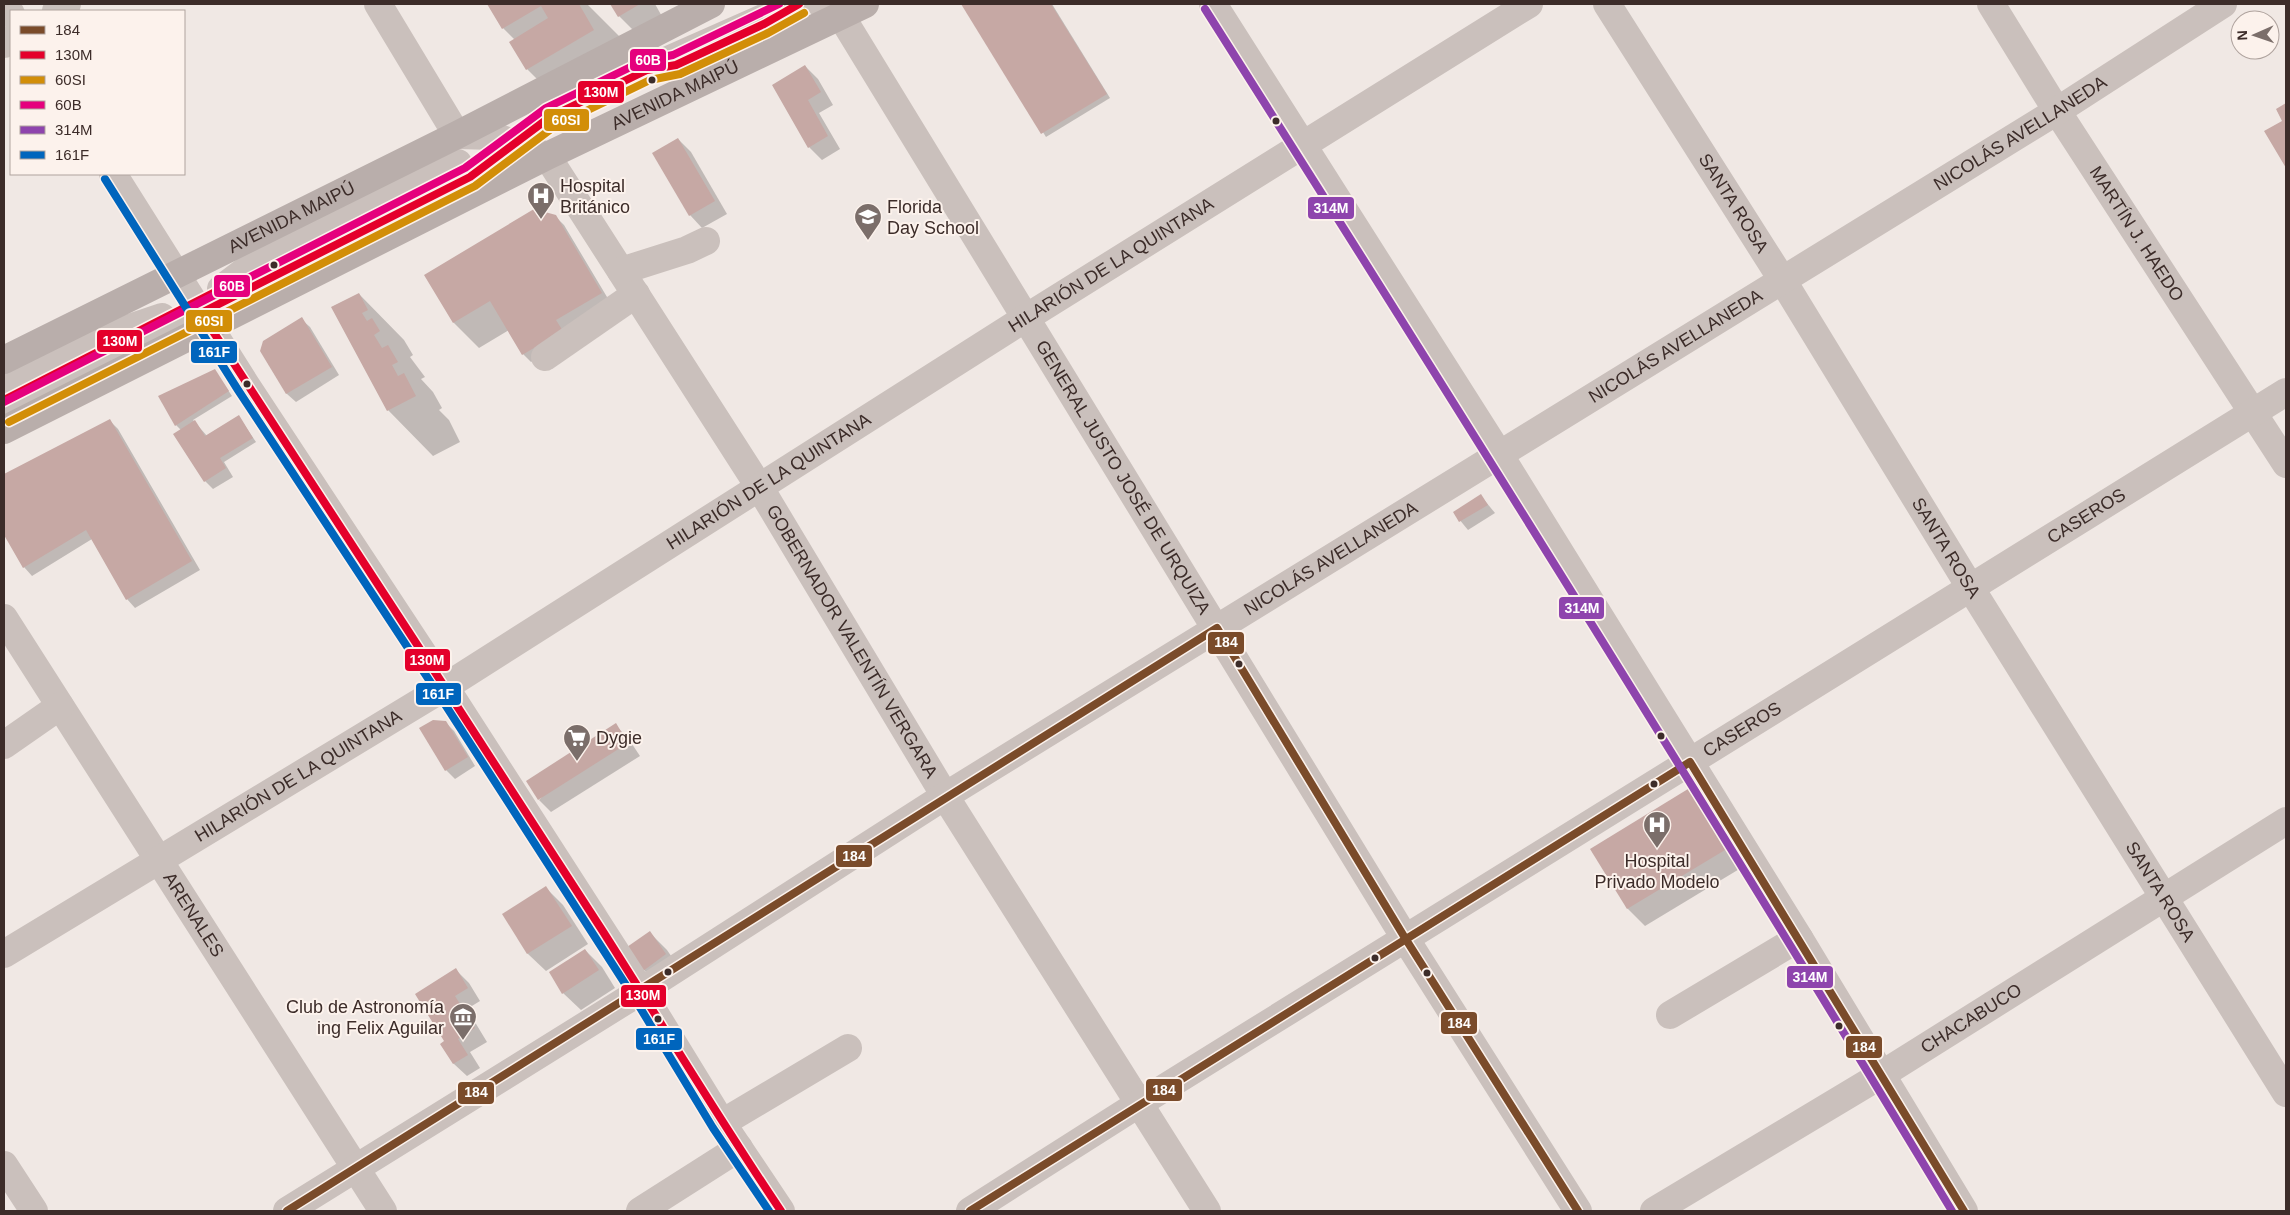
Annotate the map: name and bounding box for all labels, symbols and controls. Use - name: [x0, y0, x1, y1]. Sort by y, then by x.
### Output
- legend: [10, 10, 185, 175]
- north arrow: [2230, 10, 2280, 60]
- text: 184: [55, 21, 80, 38]
- text: N: [2234, 30, 2250, 41]
- text: 130M: [55, 46, 93, 63]
- line badge: 60B: [629, 48, 667, 72]
- text: 60B: [635, 52, 661, 68]
- street label: AVENIDA MAIPÚ: [608, 55, 742, 134]
- text: 60SI: [55, 71, 86, 88]
- street label: NICOLÁS AVELLANEDA: [1930, 72, 2110, 194]
- unlabelled marker: [647, 75, 657, 85]
- line badge: 130M: [577, 80, 625, 104]
- text: 130M: [583, 84, 619, 100]
- text: 60B: [55, 96, 82, 113]
- line badge: 60SI: [543, 108, 590, 132]
- text: 60SI: [552, 112, 580, 128]
- unlabelled marker: [1271, 116, 1281, 126]
- text: 314M: [55, 121, 93, 138]
- text: 161F: [55, 146, 89, 163]
- street label: SANTA ROSA: [1695, 150, 1773, 257]
- street label: MARTÍN J. HAEDO: [2086, 163, 2188, 305]
- street label: AVENIDA MAIPÚ: [225, 176, 358, 257]
- place label: Hospital Británico: [560, 176, 630, 217]
- hospital icon: Hospital Británico: [526, 181, 556, 220]
- street label: HILARIÓN DE LA QUINTANA: [1005, 193, 1217, 336]
- line badge: 314M: [1307, 196, 1355, 220]
- place label: Florida Day School: [887, 197, 979, 238]
- text: 314M: [1313, 200, 1349, 216]
- school or university icon: Florida Day School: [853, 202, 883, 241]
- unlabelled marker: [269, 260, 279, 270]
- line badge: 60B: [213, 274, 251, 298]
- text: 60B: [219, 278, 245, 294]
- street label: NICOLÁS AVELLANEDA: [1585, 285, 1766, 407]
- line badge: 60SI: [185, 309, 233, 333]
- text: 60SI: [195, 313, 223, 329]
- line badge: 130M: [96, 329, 143, 353]
- text: 130M: [102, 333, 138, 349]
- street label: GENERAL JUSTO JOSÉ DE URQUIZA: [1032, 337, 1214, 618]
- line badge: 161F: [190, 340, 238, 364]
- text: 161F: [198, 344, 230, 360]
- unlabelled marker: [242, 379, 252, 389]
- street label: HILARIÓN DE LA QUINTANA: [663, 409, 874, 554]
- street label: CASEROS: [2044, 484, 2129, 548]
- street label: SANTA ROSA: [1908, 494, 1984, 602]
- street label: NICOLÁS AVELLANEDA: [1240, 497, 1421, 619]
- street label: GOBERNADOR VALENTÍN VERGARA: [762, 501, 942, 782]
- line badge: 314M: [1558, 596, 1605, 620]
- text: 314M: [1564, 600, 1600, 616]
- line badge: 184: [1207, 631, 1245, 655]
- text: 184: [1214, 634, 1238, 650]
- line badge: 130M: [404, 648, 451, 672]
- text: 130M: [409, 652, 445, 668]
- unlabelled marker: [1234, 659, 1244, 669]
- line badge: 161F: [415, 682, 462, 706]
- text: 161F: [422, 686, 454, 702]
- street label: CASEROS: [1699, 698, 1785, 761]
- street label: HILARIÓN DE LA QUINTANA: [191, 706, 405, 846]
- supermarket icon: Dygie: [562, 723, 592, 762]
- place label: Dygie: [596, 728, 642, 748]
- unlabelled marker: [1656, 731, 1666, 741]
- unlabelled marker: [1649, 779, 1659, 789]
- hospital icon: Hospital Privado Modelo: [1642, 810, 1672, 849]
- street label: SANTA ROSA: [2122, 838, 2199, 945]
- line badge: 184: [835, 844, 873, 868]
- text: 184: [842, 848, 866, 864]
- place label: Hospital Privado Modelo: [1594, 851, 1720, 892]
- street label: ARENALES: [159, 869, 228, 960]
- unlabelled marker: [1370, 953, 1380, 963]
- line badge: 314M: [1786, 965, 1834, 989]
- unlabelled marker: [663, 967, 673, 977]
- unlabelled marker: [1422, 968, 1432, 978]
- text: 314M: [1792, 969, 1828, 985]
- street label: CHACABUCO: [1917, 979, 2025, 1058]
- line badge: 130M: [620, 984, 667, 1008]
- text: 130M: [625, 987, 661, 1003]
- place label: Club de Astronomía ing Felix Aguilar: [286, 997, 445, 1038]
- museum icon: Club de Astronomía ing Felix Aguilar: [448, 1002, 478, 1041]
- line badge: 184: [1440, 1011, 1478, 1035]
- unlabelled marker: [653, 1014, 663, 1024]
- text: 184: [1447, 1015, 1471, 1031]
- unlabelled marker: [1834, 1021, 1844, 1031]
- line badge: 161F: [635, 1027, 683, 1051]
- text: 161F: [643, 1031, 675, 1047]
- line badge: 184: [1845, 1035, 1883, 1059]
- text: 184: [1852, 1039, 1876, 1055]
- line badge: 184: [1145, 1078, 1183, 1102]
- line badge: 184: [457, 1081, 495, 1105]
- text: 184: [1152, 1082, 1176, 1098]
- text: 184: [464, 1084, 488, 1100]

